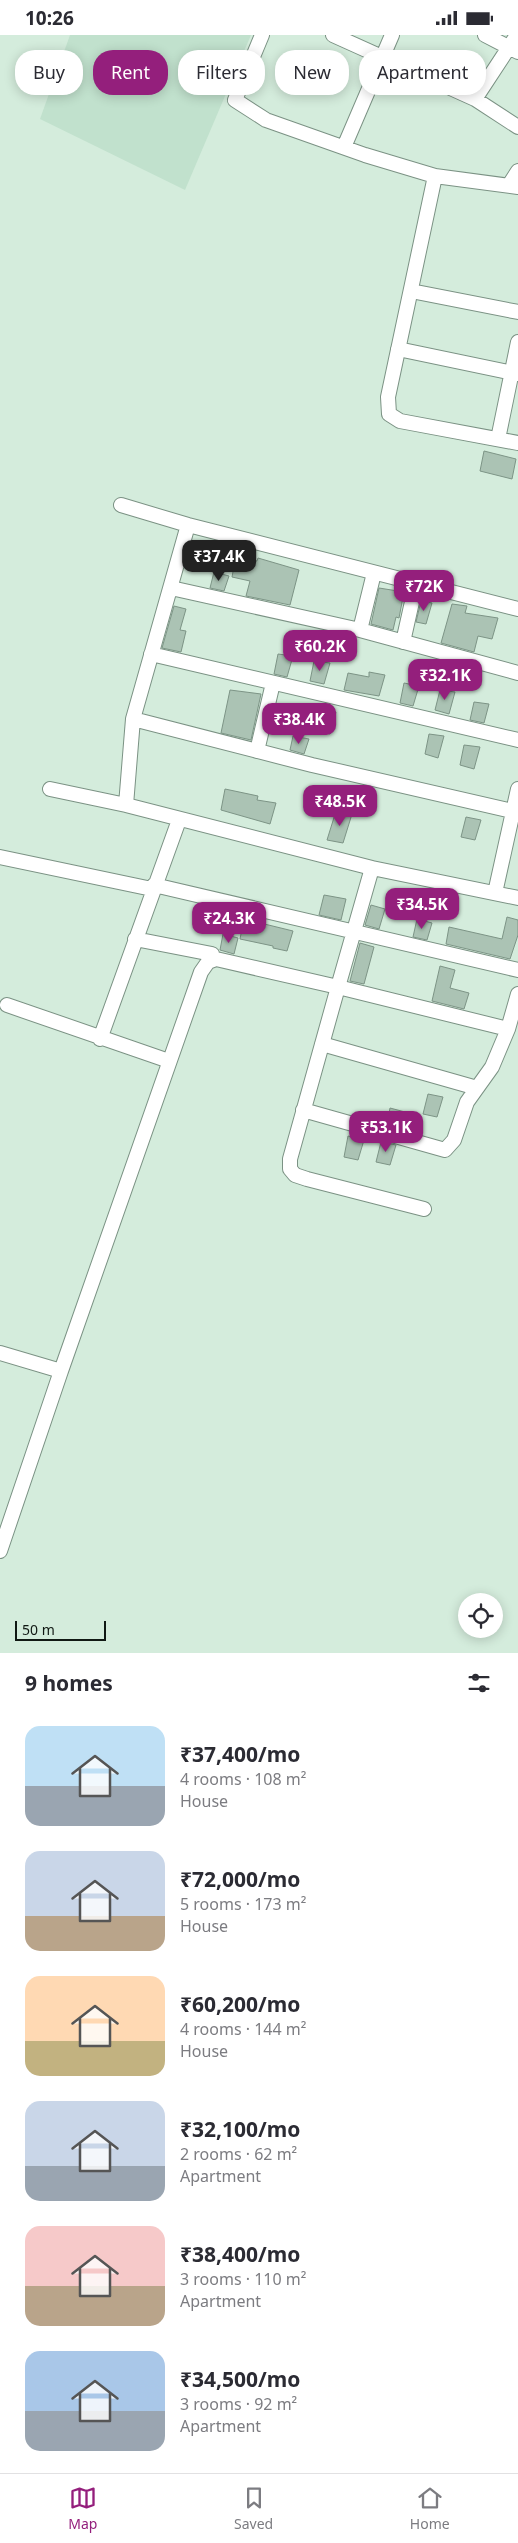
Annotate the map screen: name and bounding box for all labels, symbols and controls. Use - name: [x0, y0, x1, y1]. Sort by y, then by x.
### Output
- text: 10:26: [25, 5, 74, 31]
- chip: Buy: [15, 50, 83, 95]
- chip: Rent: [93, 50, 168, 95]
- chip: Filters: [178, 50, 265, 95]
- chip: New: [275, 50, 349, 95]
- chip: Apartment: [359, 50, 486, 95]
- pin: ₹37.4K: [178, 539, 260, 582]
- text: ₹37.4K: [193, 545, 245, 567]
- pin: ₹72K: [394, 569, 454, 612]
- text: ₹72K: [405, 575, 443, 597]
- pin: ₹60.2K: [279, 629, 361, 672]
- text: ₹60.2K: [294, 635, 346, 657]
- pin: ₹32.1K: [404, 659, 486, 701]
- text: ₹32.1K: [419, 664, 471, 686]
- pin: ₹38.4K: [258, 703, 340, 745]
- text: ₹38.4K: [273, 708, 325, 730]
- pin: ₹48.5K: [299, 785, 381, 827]
- text: ₹48.5K: [314, 790, 366, 812]
- pin: ₹34.5K: [381, 887, 463, 930]
- text: ₹34.5K: [396, 893, 448, 915]
- pin: ₹24.3K: [188, 901, 270, 944]
- text: ₹24.3K: [203, 907, 255, 929]
- pin: ₹53.1K: [345, 1111, 427, 1153]
- text: ₹53.1K: [360, 1116, 412, 1138]
- map controls: [458, 1593, 503, 1638]
- button: locate: [458, 1593, 503, 1638]
- scale bar: [15, 1618, 106, 1641]
- text: 50 m: [22, 1620, 55, 1639]
- text: 9 homes: [25, 1669, 113, 1697]
- icon: filters: [465, 1669, 493, 1697]
- text: ₹37,400/mo: [180, 1740, 300, 1768]
- icon: home: [65, 1746, 125, 1806]
- text: 4 rooms · 108 m²: [180, 1768, 306, 1790]
- text: House: [180, 1790, 228, 1812]
- text: ₹72,000/mo: [180, 1865, 300, 1893]
- icon: home: [65, 1871, 125, 1931]
- text: 5 rooms · 173 m²: [180, 1893, 306, 1915]
- text: House: [180, 1915, 228, 1937]
- text: ₹60,200/mo: [180, 1990, 300, 2018]
- icon: home: [65, 1996, 125, 2056]
- text: 4 rooms · 144 m²: [180, 2018, 306, 2040]
- text: House: [180, 2040, 228, 2062]
- text: ₹32,100/mo: [180, 2115, 300, 2143]
- icon: home: [65, 2121, 125, 2181]
- text: 2 rooms · 62 m²: [180, 2143, 297, 2165]
- text: Apartment: [180, 2165, 261, 2187]
- text: ₹38,400/mo: [180, 2240, 300, 2268]
- icon: home: [65, 2246, 125, 2306]
- text: 3 rooms · 110 m²: [180, 2268, 306, 2290]
- text: Apartment: [180, 2290, 261, 2312]
- text: ₹34,500/mo: [180, 2365, 300, 2393]
- icon: home: [65, 2371, 125, 2431]
- text: 3 rooms · 92 m²: [180, 2393, 297, 2415]
- text: Apartment: [180, 2415, 261, 2437]
- tab: Map: [68, 2484, 97, 2533]
- tab: Saved: [234, 2484, 273, 2533]
- tab: Home: [410, 2484, 450, 2533]

